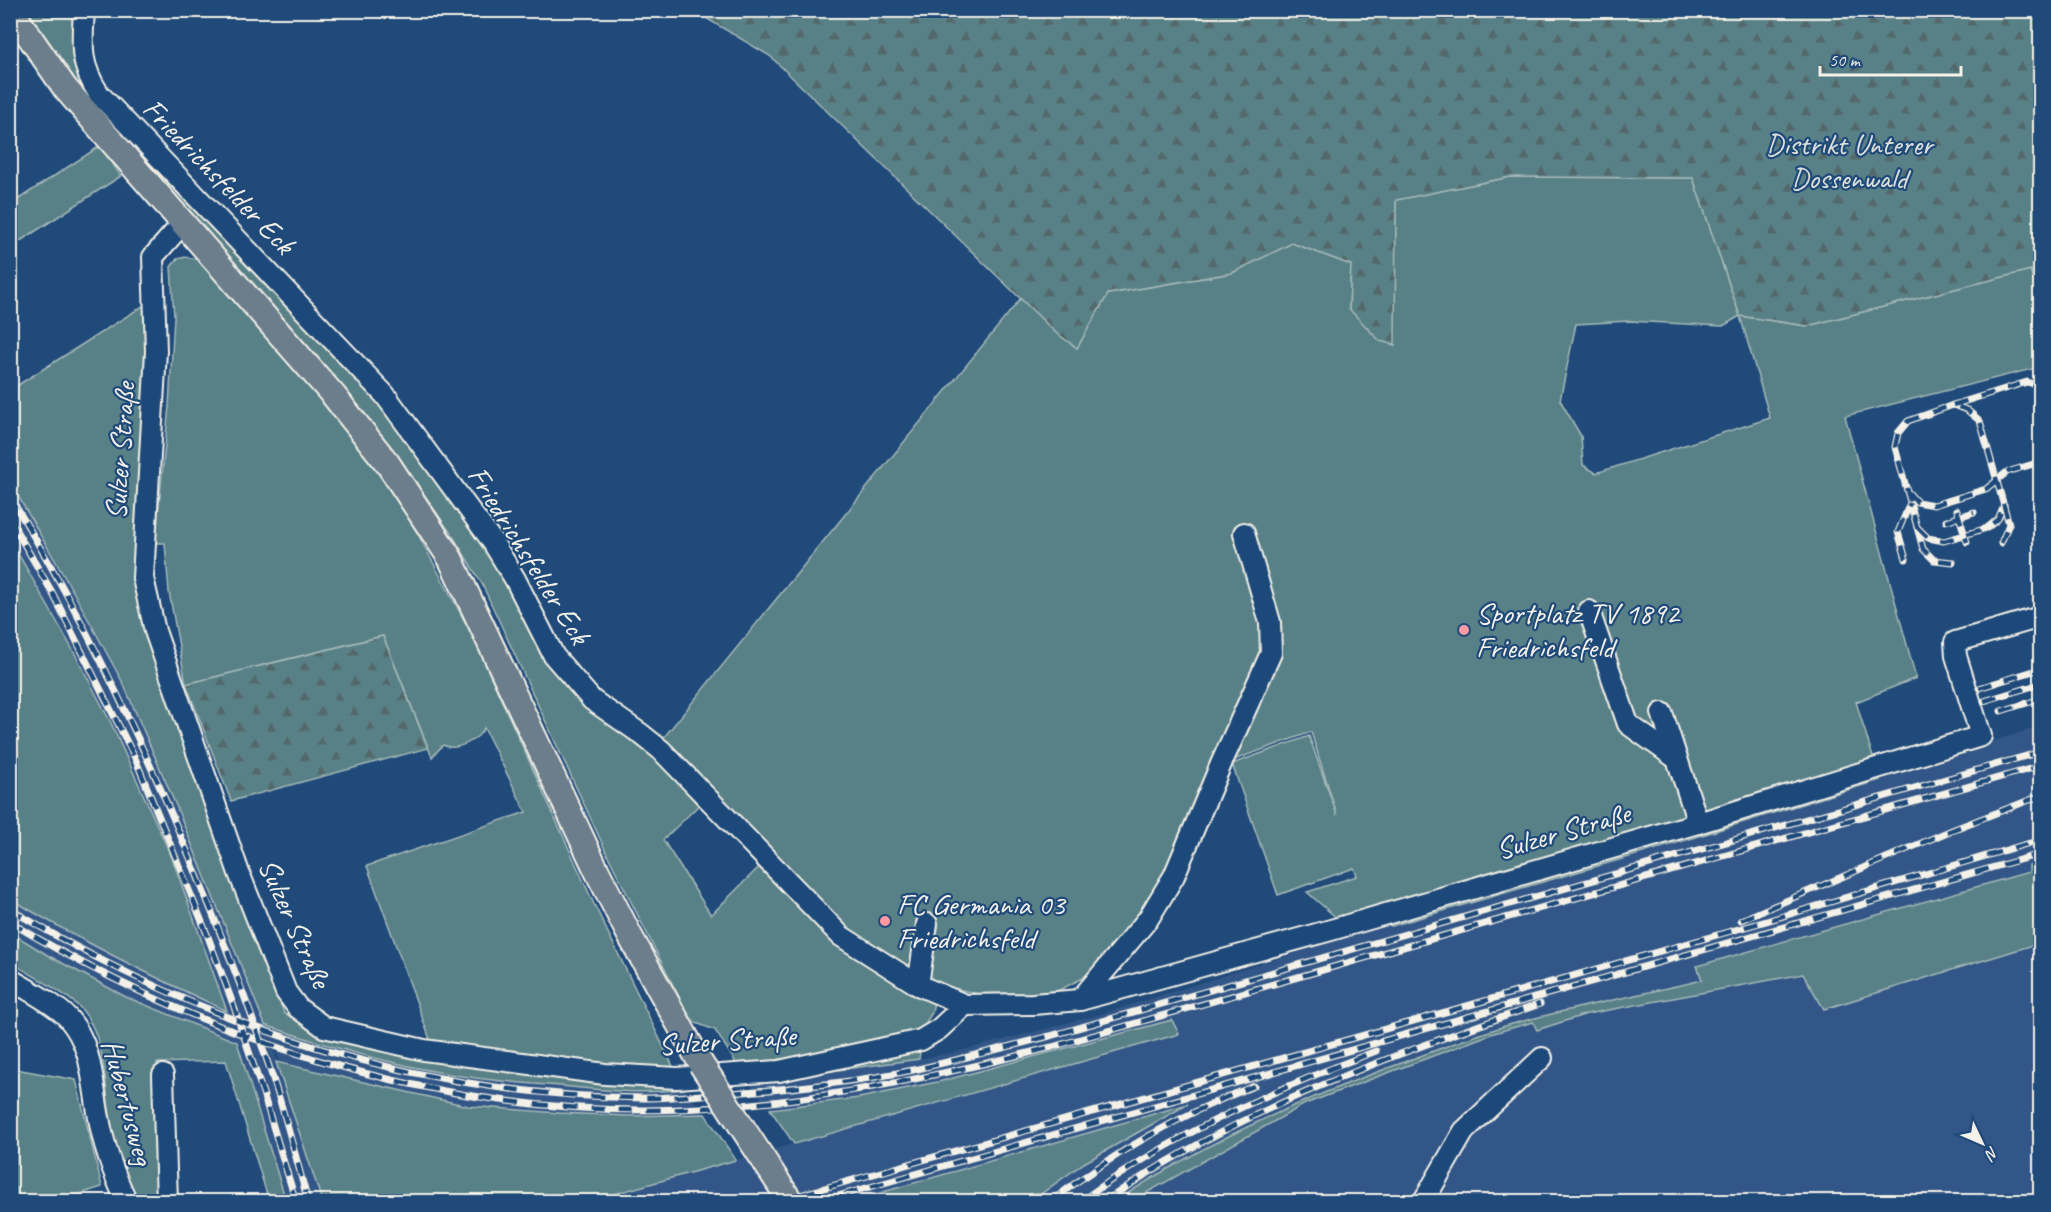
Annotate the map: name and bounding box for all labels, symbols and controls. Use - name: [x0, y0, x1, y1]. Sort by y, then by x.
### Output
- scale bar: [1820, 39, 1961, 77]
- text: 50 m: [1829, 49, 1862, 71]
- street label: Friedrichsfelder Eck: [135, 90, 305, 264]
- park label: Distrikt Unterer Dossenwald: [1765, 125, 1935, 197]
- street label: Sulzer Straße: [96, 379, 144, 521]
- street label: Friedrichsfelder Eck: [459, 459, 600, 653]
- place label: Sportplatz TV 1892 Friedrichsfeld: [1476, 594, 1681, 666]
- marker: Sportplatz TV 1892 Friedrichsfeld: [1457, 623, 1471, 637]
- street label: Sulzer Straße: [1492, 793, 1637, 868]
- street label: Sulzer Straße: [250, 852, 341, 996]
- place label: FC Germania 03 Friedrichsfeld: [897, 885, 1067, 957]
- marker: FC Germania 03 Friedrichsfeld: [878, 914, 892, 928]
- street label: Sulzer Straße: [657, 1016, 799, 1064]
- street label: Hubertusweg: [93, 1035, 164, 1171]
- north arrow: [1952, 1113, 2012, 1173]
- text: N: [1979, 1142, 2003, 1165]

